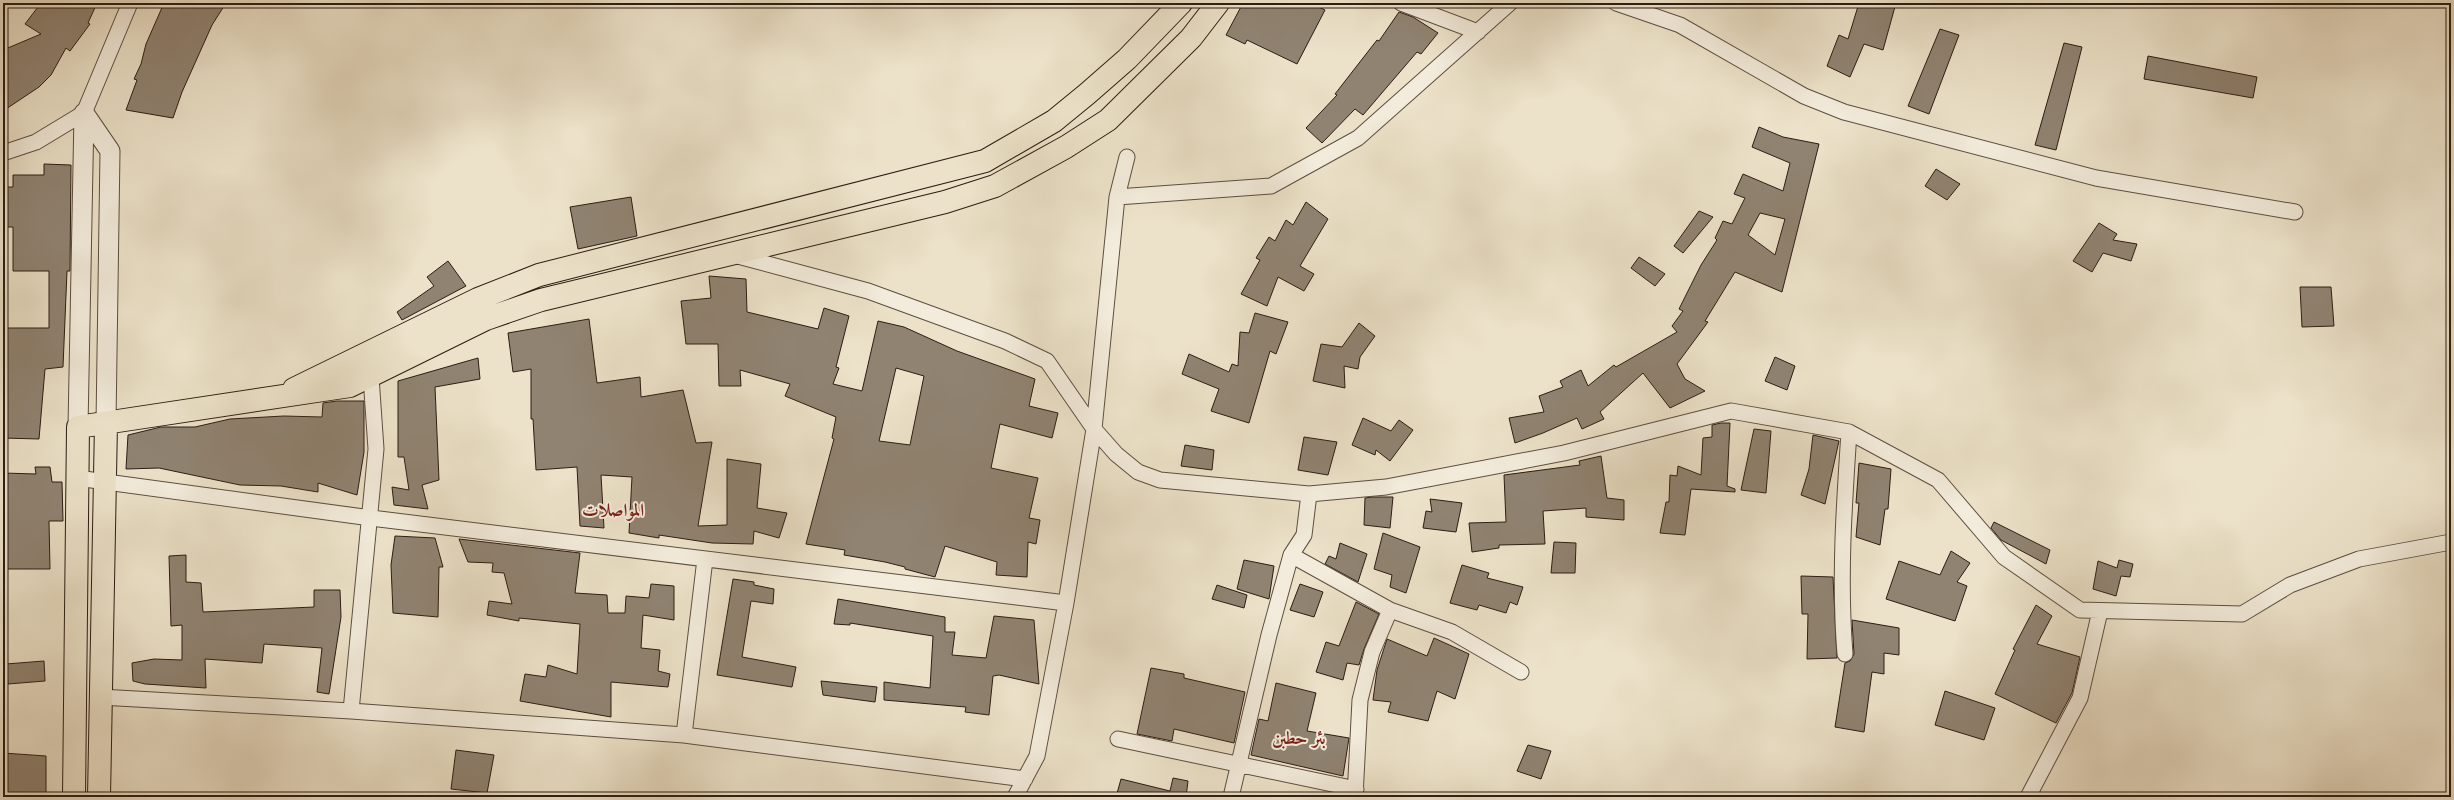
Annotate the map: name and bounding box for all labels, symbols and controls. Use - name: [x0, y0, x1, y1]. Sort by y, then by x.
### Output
- district label: المواصلات: [582, 498, 644, 523]
- district label: بئر حطبن: [1272, 726, 1326, 751]

